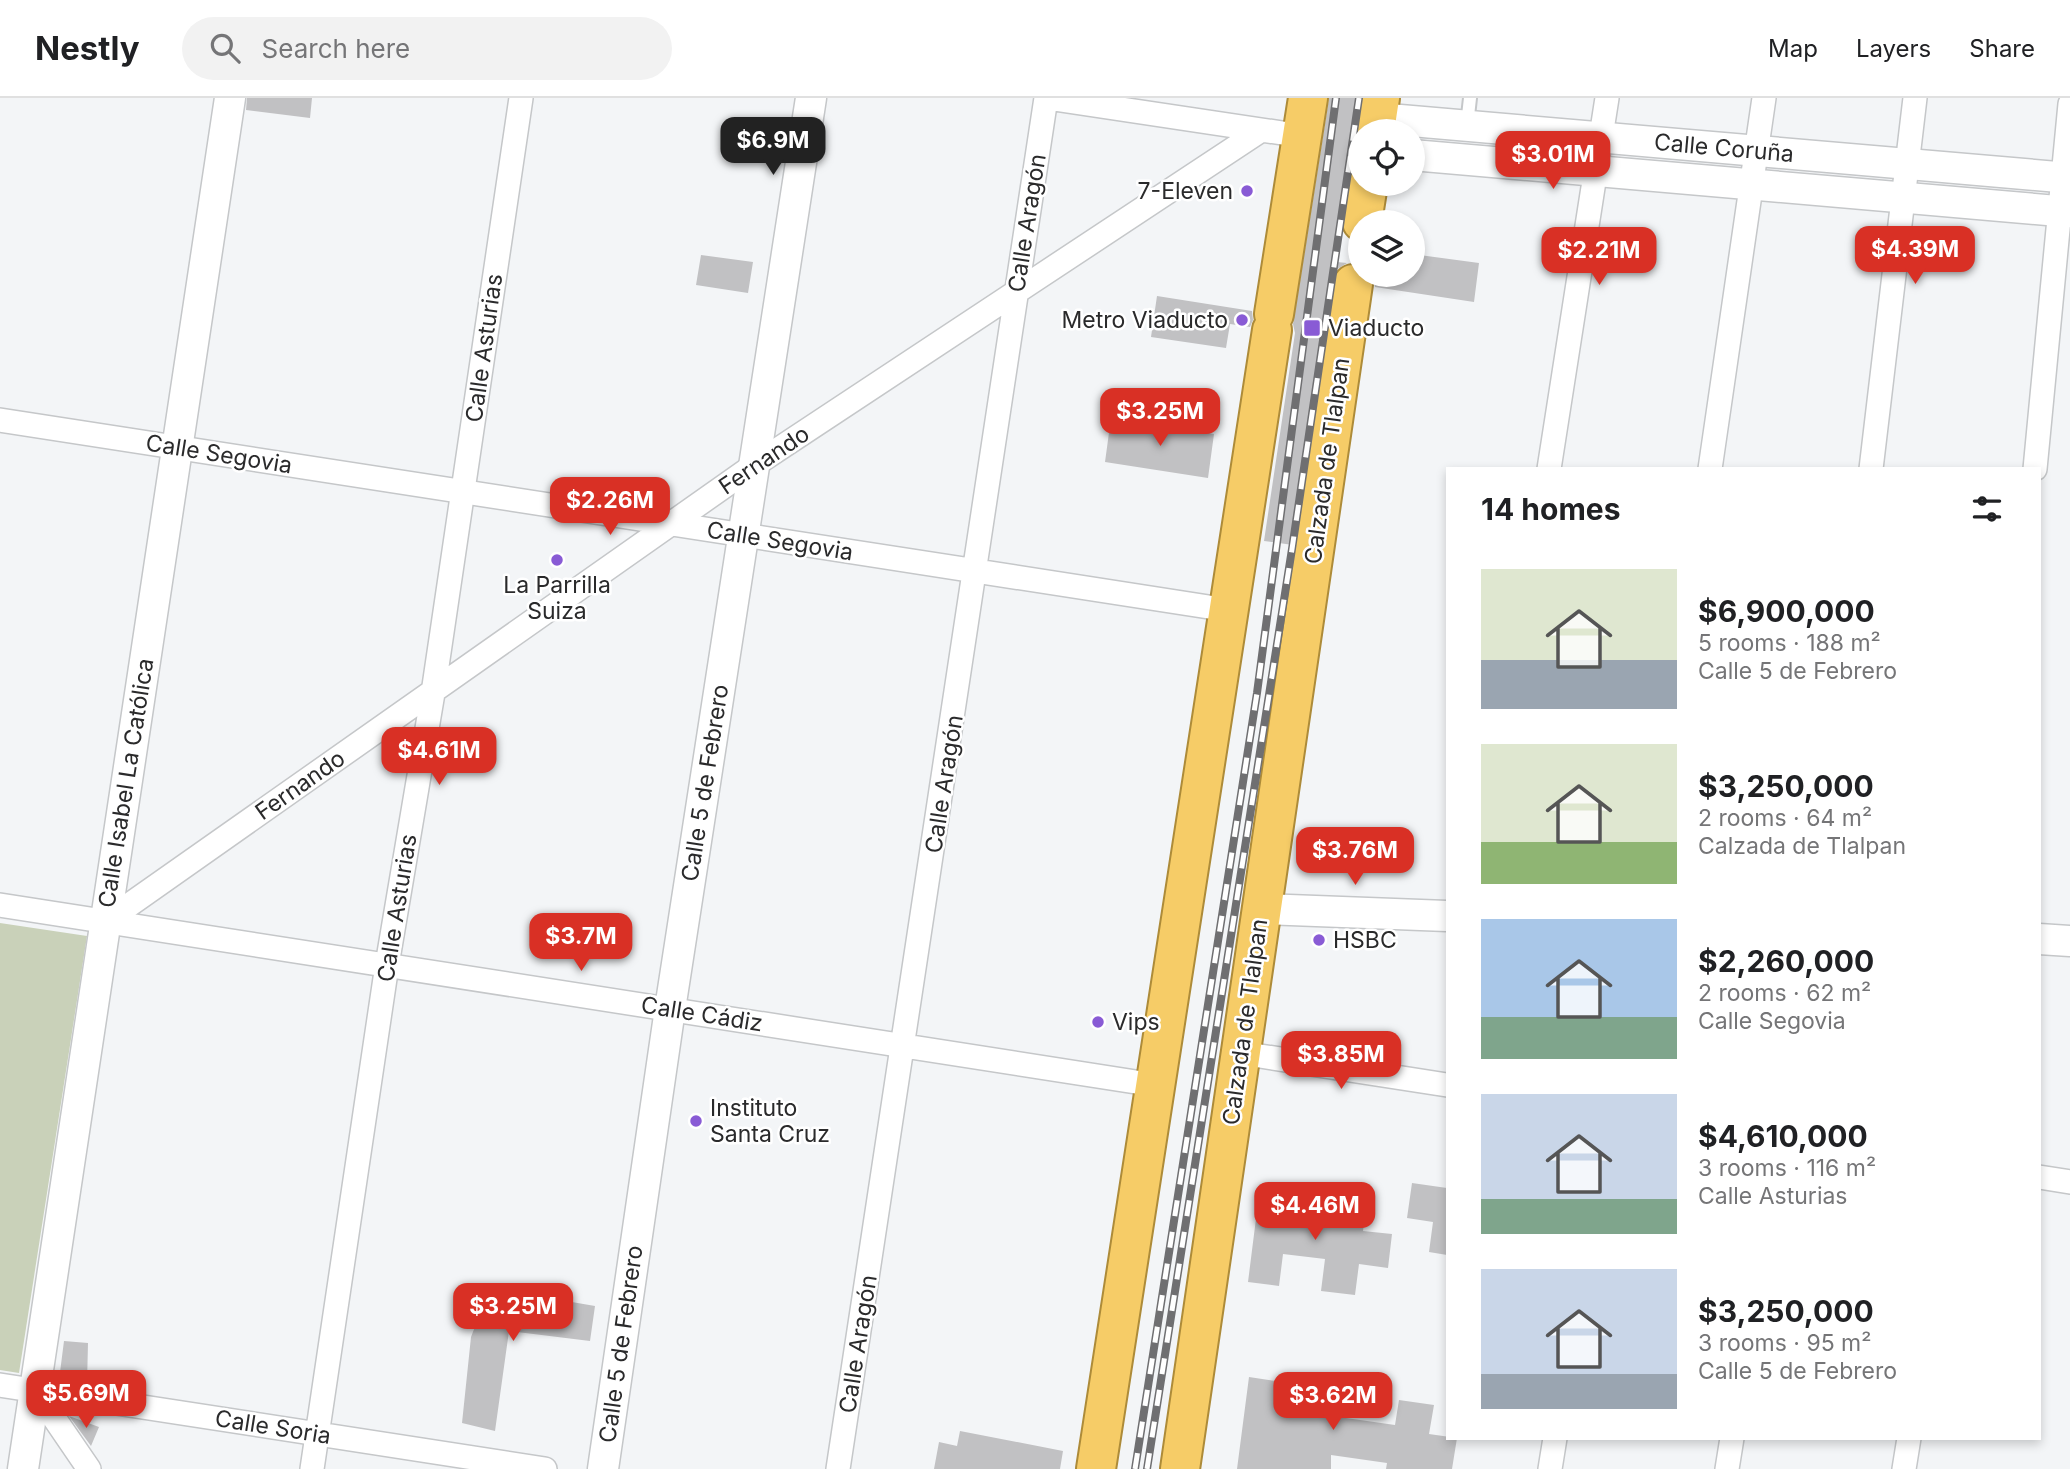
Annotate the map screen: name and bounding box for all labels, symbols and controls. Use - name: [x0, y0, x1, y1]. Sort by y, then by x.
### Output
- search box: [182, 17, 672, 80]
- text: Nestly: [35, 28, 140, 68]
- icon: search: [206, 29, 244, 67]
- text: Search here: [262, 33, 410, 64]
- text: Map: [1768, 34, 1818, 63]
- text: Layers: [1856, 34, 1931, 63]
- text: Share: [1969, 34, 2035, 63]
- pin: $6.9M: [724, 118, 822, 177]
- map controls: [1348, 119, 1425, 287]
- button: locate: [1348, 119, 1425, 196]
- text: $6.9M: [736, 126, 810, 154]
- street label: Calle Coruña: [1653, 128, 1795, 168]
- pin: $3.01M: [1496, 132, 1610, 191]
- text: $3.01M: [1511, 140, 1595, 168]
- street label: Calle Aragón: [1002, 152, 1052, 294]
- place label: 7-Eleven: [1138, 177, 1233, 205]
- marker: 7-Eleven: [1239, 183, 1255, 199]
- button: layers: [1348, 210, 1425, 287]
- pin: $4.39M: [1858, 226, 1972, 286]
- pin: $2.21M: [1542, 228, 1656, 287]
- text: $4.39M: [1871, 235, 1959, 263]
- text: $2.21M: [1557, 236, 1641, 264]
- street label: Calle Asturias: [460, 272, 508, 424]
- place label: Metro Viaducto: [1061, 306, 1228, 334]
- marker: Metro Viaducto: [1234, 312, 1250, 328]
- place label: Viaducto: [1328, 314, 1424, 342]
- marker: Viaducto: [1302, 318, 1322, 338]
- street label: Calzada de Tlalpan: [1299, 356, 1355, 566]
- pin: $3.25M: [1103, 388, 1217, 448]
- text: $3.25M: [1116, 397, 1204, 425]
- street label: Fernando: [713, 420, 815, 500]
- street label: Calle Segovia: [144, 429, 294, 479]
- pin: $2.26M: [553, 478, 667, 537]
- text: $2.26M: [566, 486, 654, 514]
- icon: filters: [1968, 490, 2006, 528]
- text: 14 homes: [1481, 491, 1620, 527]
- street label: Calle Segovia: [705, 516, 855, 566]
- marker: La Parrilla Suiza: [549, 552, 565, 568]
- place label: La Parrilla Suiza: [503, 571, 611, 625]
- text: $6,900,000: [1698, 593, 1875, 629]
- icon: home: [1537, 597, 1621, 681]
- text: 5 rooms · 188 m²: [1698, 629, 1881, 657]
- street label: Calle Isabel La Católica: [92, 656, 160, 910]
- text: Calle 5 de Febrero: [1698, 657, 1897, 685]
- street label: Calle 5 de Febrero: [676, 683, 734, 883]
- street label: Calle Aragón: [919, 713, 969, 855]
- pin: $4.61M: [382, 728, 496, 787]
- text: $4.61M: [397, 736, 481, 764]
- street label: Fernando: [250, 744, 350, 826]
- text: $3,250,000: [1698, 768, 1874, 804]
- icon: home: [1537, 772, 1621, 856]
- text: 2 rooms · 64 m²: [1698, 804, 1872, 832]
- pin: $3.76M: [1298, 828, 1412, 887]
- street label: Calle Asturias: [371, 832, 423, 984]
- text: Calzada de Tlalpan: [1698, 832, 1906, 860]
- text: $3.76M: [1312, 836, 1398, 864]
- pin: $3.7M: [532, 914, 630, 973]
- street label: Calzada de Tlalpan: [1217, 917, 1273, 1127]
- text: $3.7M: [545, 922, 617, 950]
- place label: HSBC: [1333, 926, 1397, 954]
- marker: HSBC: [1311, 932, 1327, 948]
- text: $2,260,000: [1698, 943, 1874, 979]
- icon: home: [1537, 947, 1621, 1031]
- text: 2 rooms · 62 m²: [1698, 979, 1871, 1007]
- street label: Calle Cádiz: [639, 991, 765, 1037]
- text: Calle Segovia: [1698, 1007, 1846, 1035]
- place label: Vips: [1112, 1008, 1160, 1036]
- marker: Vips: [1090, 1014, 1106, 1030]
- pin: $3.85M: [1284, 1032, 1398, 1091]
- text: $3.85M: [1297, 1040, 1385, 1068]
- place label: Instituto Santa Cruz: [710, 1094, 830, 1148]
- marker: Instituto Santa Cruz: [688, 1113, 704, 1129]
- text: $4,610,000: [1698, 1118, 1868, 1154]
- icon: home: [1537, 1122, 1621, 1206]
- text: 3 rooms · 116 m²: [1698, 1154, 1876, 1182]
- pin: $4.46M: [1258, 1182, 1372, 1242]
- text: Calle Asturias: [1698, 1182, 1848, 1210]
- text: $4.46M: [1270, 1191, 1360, 1219]
- street label: Calle 5 de Febrero: [593, 1243, 649, 1445]
- street label: Calle Aragón: [833, 1273, 883, 1415]
- pin: $3.25M: [456, 1284, 570, 1343]
- text: $3.25M: [469, 1292, 557, 1320]
- text: $3,250,000: [1698, 1293, 1874, 1329]
- icon: home: [1537, 1297, 1621, 1381]
- text: 3 rooms · 95 m²: [1698, 1329, 1871, 1357]
- text: Calle 5 de Febrero: [1698, 1357, 1897, 1385]
- pin: $5.69M: [29, 1370, 143, 1430]
- pin: $3.62M: [1276, 1372, 1390, 1432]
- text: $5.69M: [42, 1379, 130, 1407]
- text: $3.62M: [1289, 1381, 1377, 1409]
- street label: Calle Soria: [213, 1404, 333, 1450]

